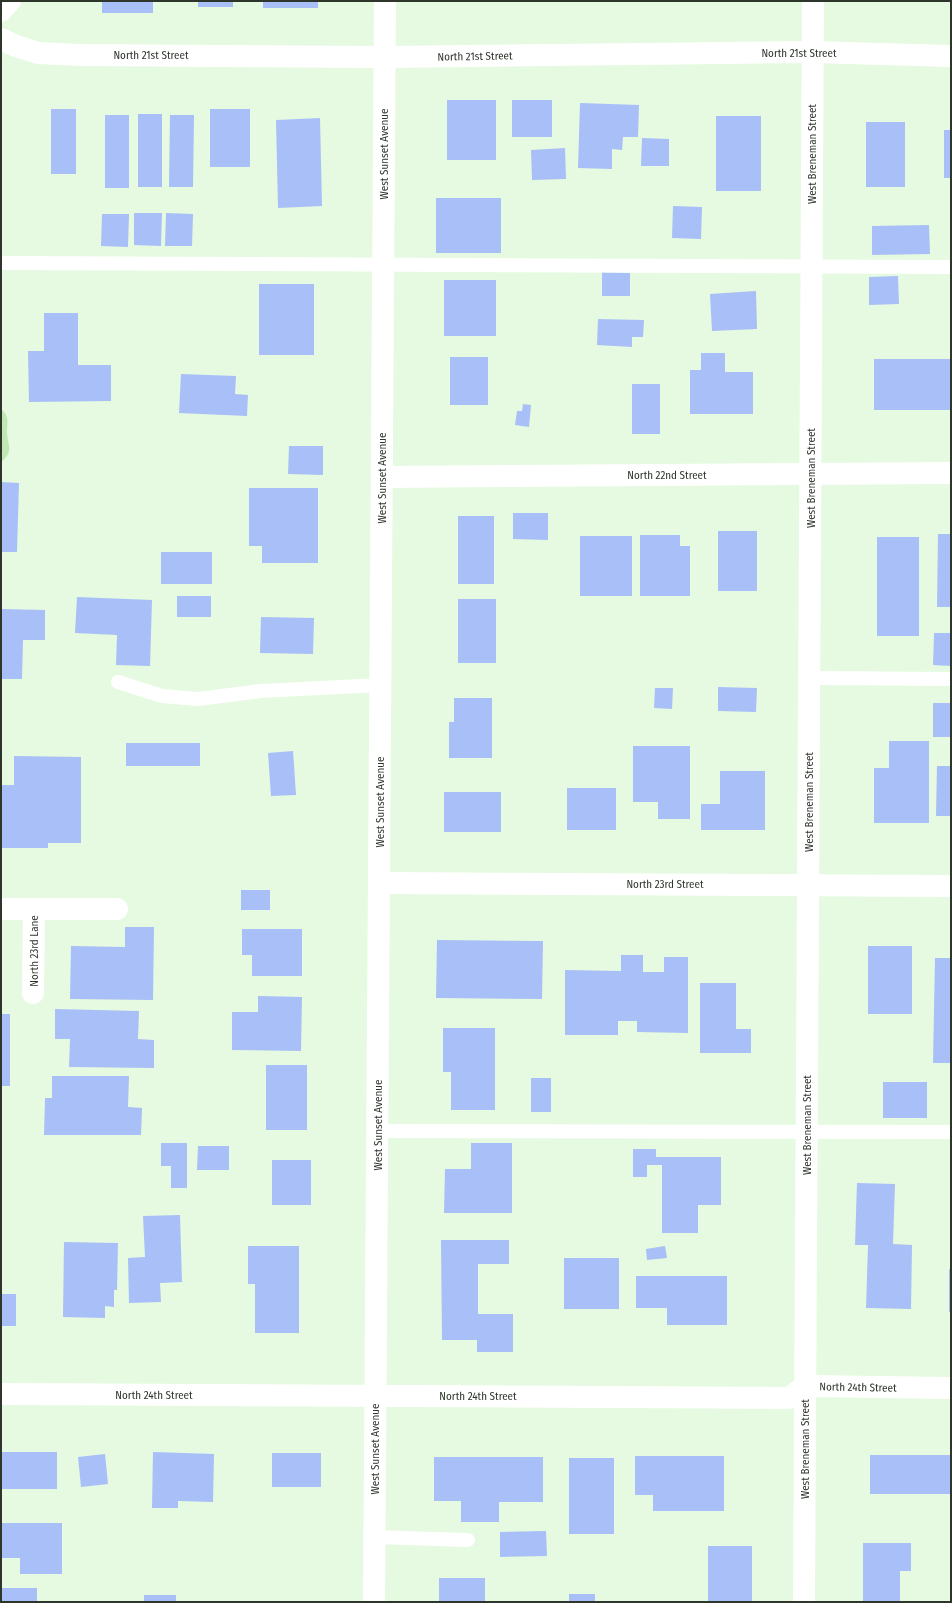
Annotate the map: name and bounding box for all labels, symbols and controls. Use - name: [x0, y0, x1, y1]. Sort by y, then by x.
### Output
- street label: North 21st Street: [761, 47, 837, 60]
- street label: North 21st Street: [113, 49, 189, 62]
- street label: North 21st Street: [437, 49, 513, 64]
- street label: West Breneman Street: [806, 104, 819, 204]
- street label: West Sunset Avenue: [378, 109, 391, 199]
- street label: West Breneman Street: [805, 428, 818, 528]
- street label: West Sunset Avenue: [376, 433, 389, 523]
- street label: North 22nd Street: [627, 469, 707, 482]
- street label: West Breneman Street: [803, 752, 816, 852]
- street label: West Sunset Avenue: [374, 757, 387, 847]
- street label: North 23rd Street: [626, 878, 704, 891]
- street label: North 23rd Lane: [28, 915, 41, 987]
- street label: West Breneman Street: [801, 1075, 814, 1175]
- street label: West Sunset Avenue: [372, 1080, 385, 1170]
- street label: North 24th Street: [819, 1380, 897, 1395]
- street label: North 24th Street: [115, 1389, 193, 1402]
- street label: North 24th Street: [439, 1390, 517, 1403]
- street label: West Breneman Street: [799, 1399, 812, 1499]
- street label: West Sunset Avenue: [369, 1404, 382, 1494]

